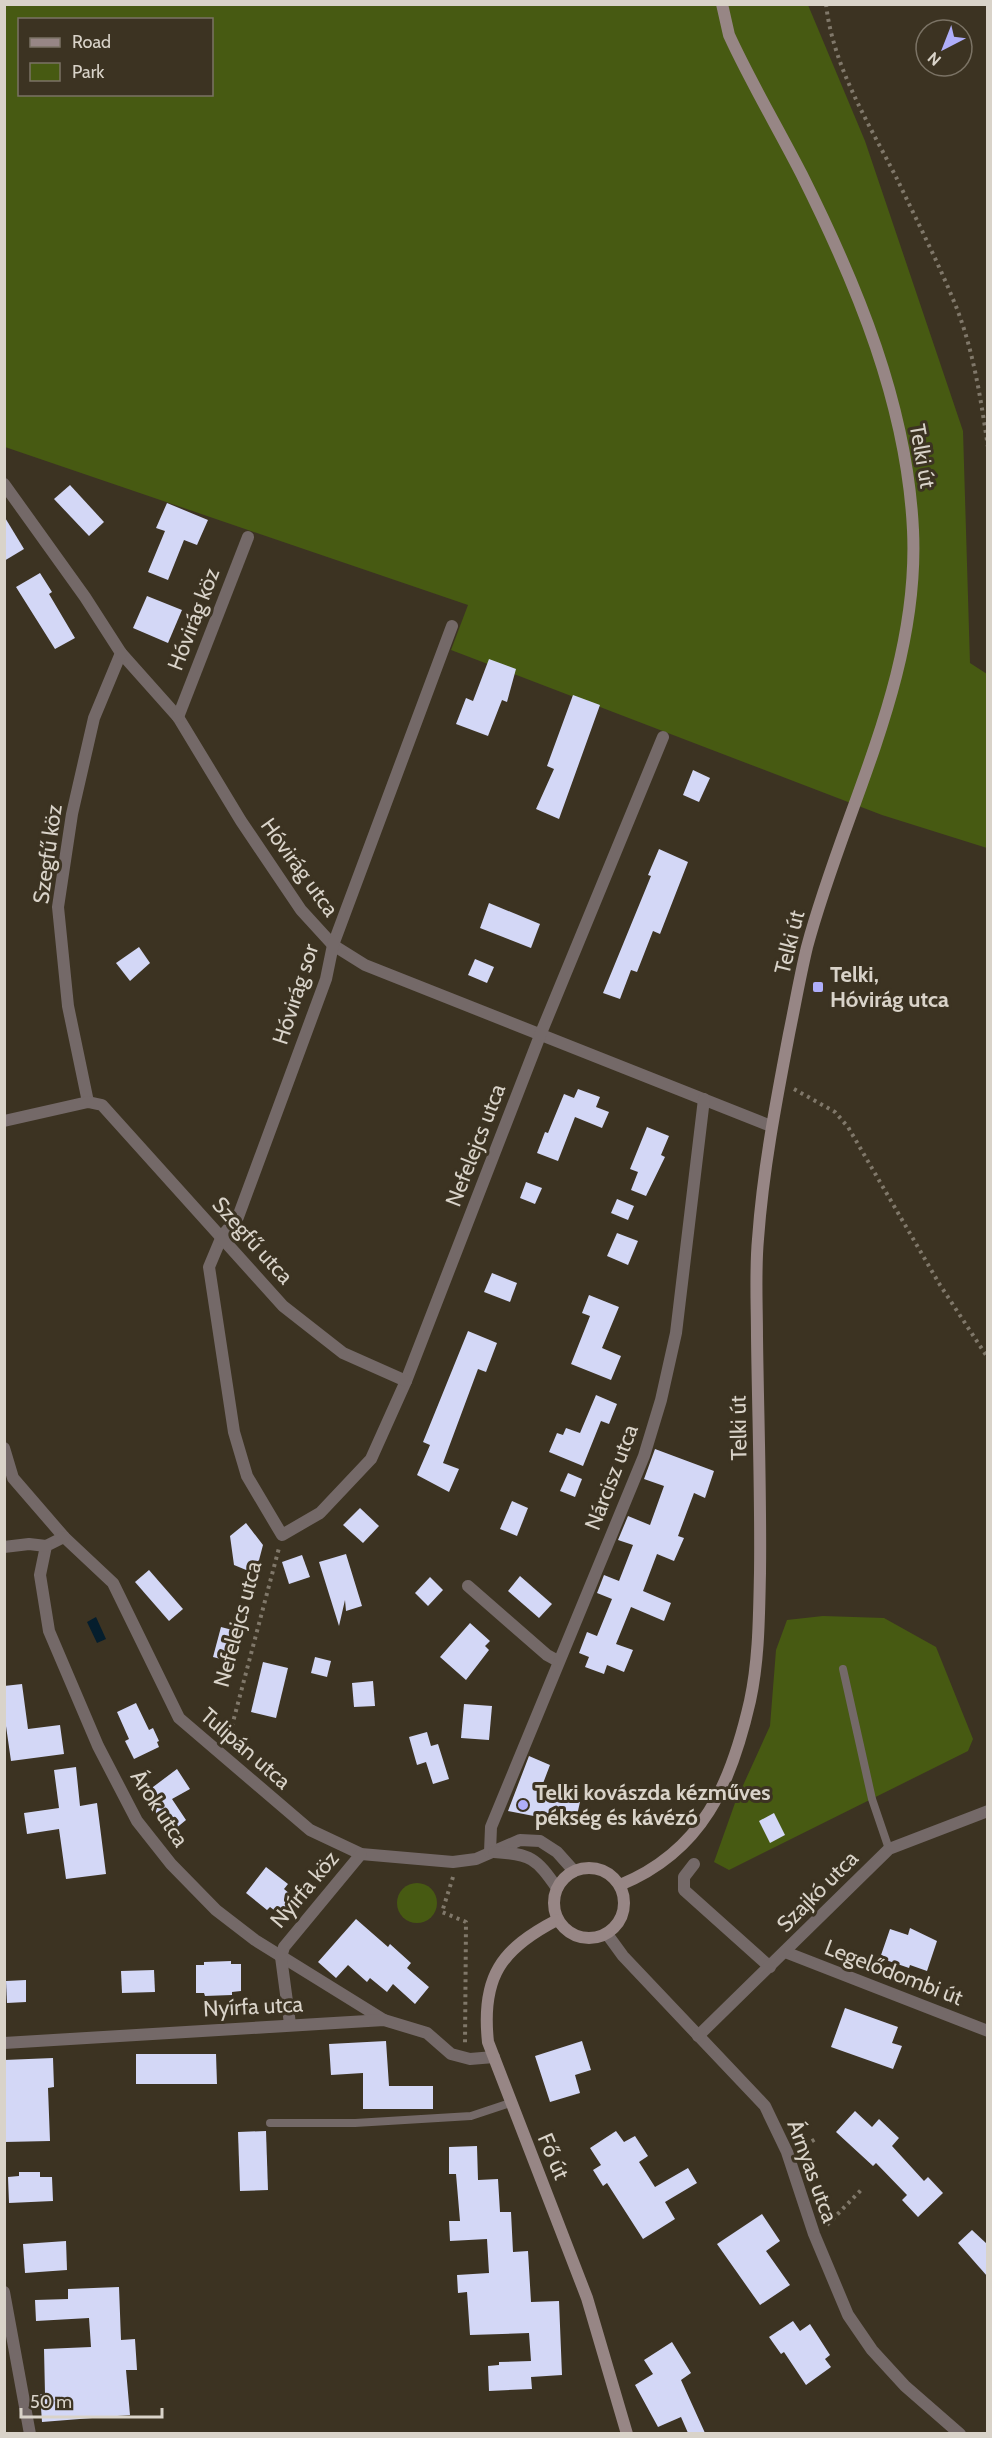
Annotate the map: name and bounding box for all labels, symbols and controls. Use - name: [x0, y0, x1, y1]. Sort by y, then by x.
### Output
- legend: [18, 18, 213, 96]
- north arrow: [914, 18, 974, 78]
- text: Road: [72, 31, 111, 53]
- text: N: [924, 48, 945, 70]
- text: Park: [72, 61, 105, 83]
- street label: Telki út: [904, 422, 942, 491]
- street label: Hóvirág köz: [162, 564, 225, 674]
- street label: Szegfű köz: [27, 803, 68, 906]
- street label: Hóvirág utca: [255, 813, 345, 922]
- street label: Telki út: [769, 907, 811, 977]
- street label: Hóvirág sor: [267, 940, 324, 1048]
- place label: Telki, Hóvirág utca: [830, 961, 949, 1013]
- marker: Telki, Hóvirág utca: [811, 980, 825, 994]
- street label: Nefelejcs utca: [440, 1080, 511, 1210]
- street label: Szegfű utca: [206, 1191, 299, 1290]
- street label: Telki út: [724, 1395, 753, 1461]
- street label: Nárcisz utca: [579, 1420, 644, 1534]
- street label: Nefelejcs utca: [208, 1558, 267, 1690]
- street label: Tulipán utca: [195, 1702, 297, 1795]
- street label: Árok utca: [125, 1765, 195, 1852]
- place label: Telki kovászda kézműves pékség és kávézó: [535, 1779, 770, 1831]
- marker: Telki kovászda kézműves pékség és kávézó: [516, 1798, 530, 1812]
- street label: Nyírfa köz: [264, 1845, 344, 1933]
- street label: Szajkó utca: [771, 1845, 864, 1938]
- street label: Legelődombi út: [821, 1934, 967, 2011]
- street label: Nyírfa utca: [202, 1990, 304, 2023]
- street label: Árnyas utca: [781, 2116, 844, 2227]
- street label: Fő út: [532, 2129, 575, 2184]
- scale bar: [21, 2381, 162, 2419]
- text: 50 m: [30, 2391, 72, 2413]

